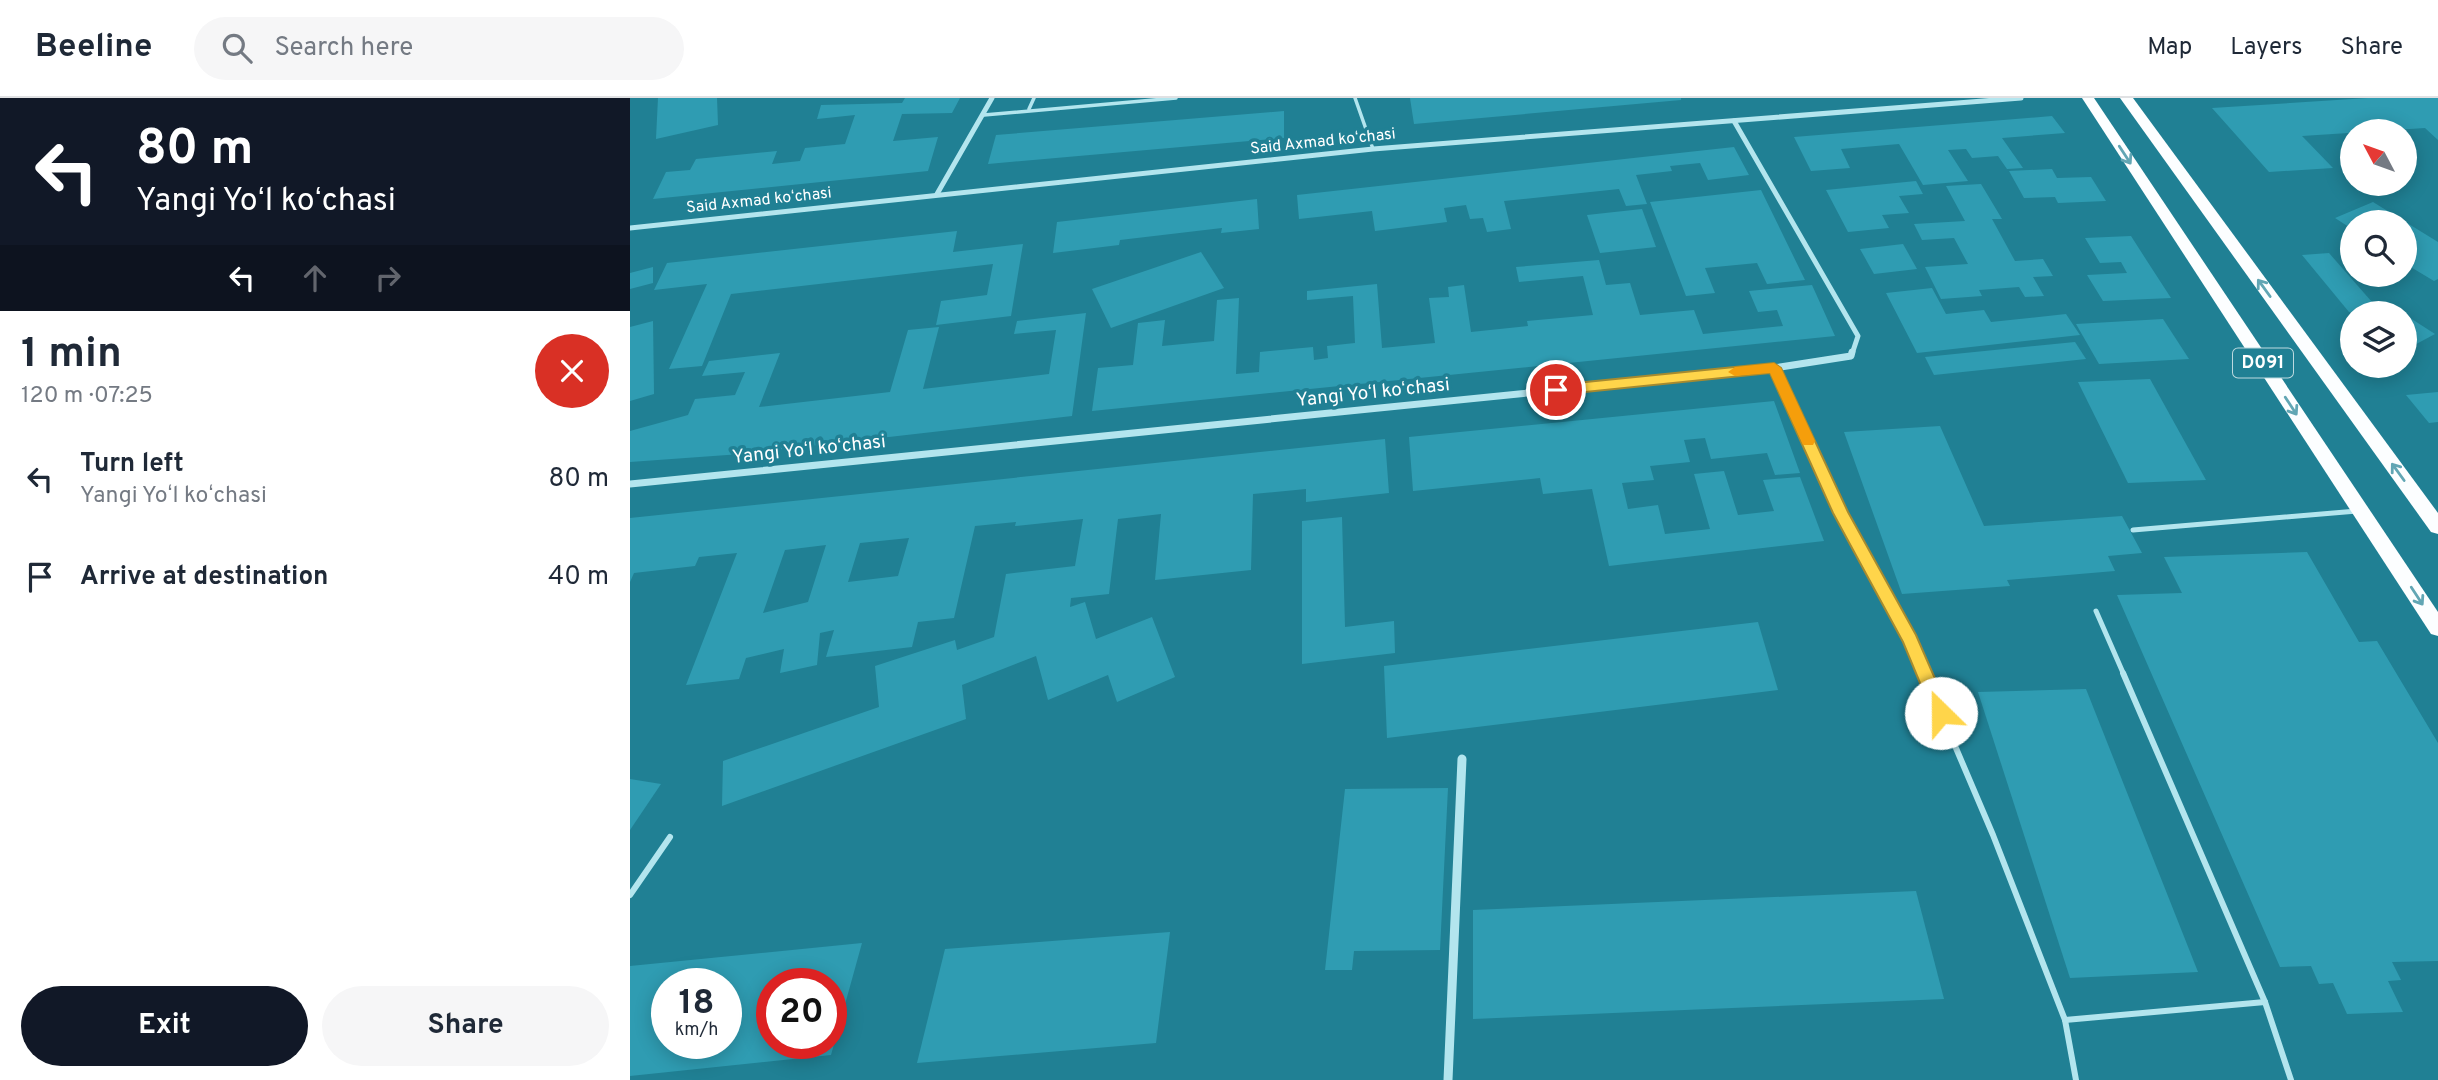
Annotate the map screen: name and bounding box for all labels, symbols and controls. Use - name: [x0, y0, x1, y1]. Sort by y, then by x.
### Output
- search box: [194, 17, 684, 80]
- text: Beeline: [35, 27, 152, 69]
- icon: search: [218, 29, 256, 67]
- text: Search here: [274, 32, 413, 65]
- text: Map: [2147, 33, 2192, 63]
- text: Layers: [2230, 33, 2302, 63]
- text: Share: [2340, 33, 2403, 63]
- north arrow: [2340, 119, 2417, 196]
- map controls: [2340, 119, 2417, 378]
- text: 80 m: [136, 120, 253, 182]
- street label: Said Axmad koʻchasi: [1249, 124, 1397, 160]
- icon: left: [21, 126, 112, 217]
- one-way arrow: [2118, 145, 2133, 164]
- text: Yangi Yoʻl koʻchasi: [136, 182, 396, 222]
- street label: Said Axmad koʻchasi: [685, 183, 833, 219]
- button: search: [2340, 210, 2417, 287]
- icon: left: [223, 259, 261, 297]
- icon: ahead: [296, 259, 334, 297]
- icon: right: [369, 259, 407, 297]
- one-way arrow: [2257, 279, 2271, 298]
- button: layers: [2340, 301, 2417, 378]
- text: 1 min: [21, 329, 122, 382]
- button: close: [535, 334, 609, 408]
- road number: D091: [2233, 348, 2293, 377]
- pin: [1526, 360, 1586, 420]
- icon: arrive: [1537, 371, 1575, 409]
- street label: Yangi Yoʻl koʻchasi: [1295, 373, 1451, 413]
- text: 120 m · 07:25: [21, 382, 153, 411]
- one-way arrow: [2284, 396, 2299, 415]
- street label: Yangi Yoʻl koʻchasi: [731, 430, 887, 470]
- text: Turn left: [80, 448, 184, 481]
- icon: left: [21, 460, 59, 498]
- text: 80 m: [549, 463, 609, 496]
- one-way arrow: [2391, 463, 2405, 482]
- text: Yangi Yoʻl koʻchasi: [80, 482, 267, 511]
- icon: arrive: [21, 558, 59, 596]
- text: Arrive at destination: [80, 561, 328, 594]
- text: 40 m: [548, 561, 609, 594]
- one-way arrow: [2409, 586, 2424, 605]
- position arrow: [1904, 676, 1978, 750]
- speed limit sign: 20: [756, 968, 847, 1059]
- text: 18: [678, 982, 715, 1026]
- button: Exit: [21, 986, 308, 1066]
- button: Share: [322, 986, 609, 1066]
- text: km/h: [675, 1019, 718, 1042]

